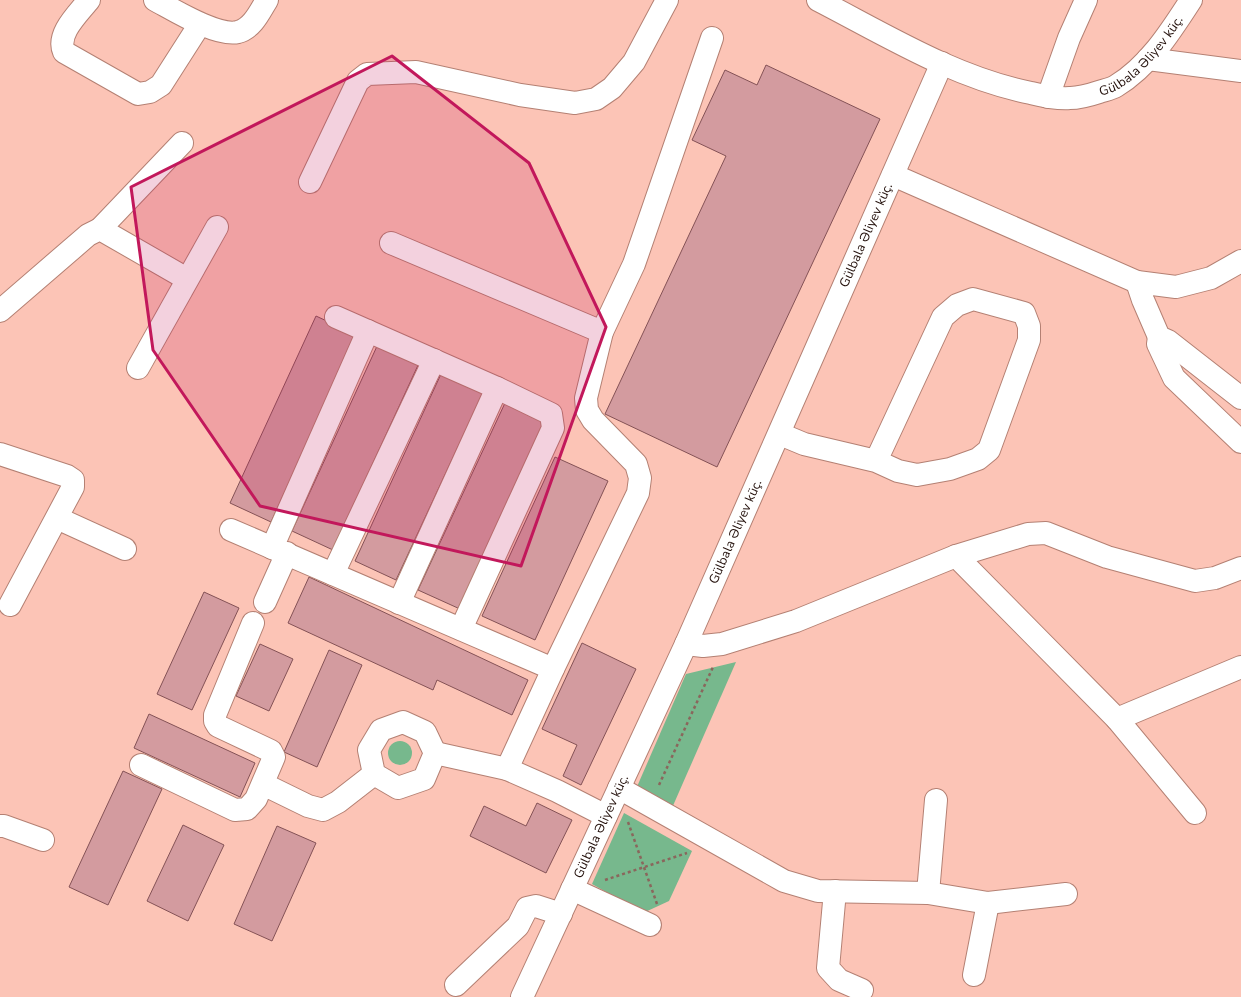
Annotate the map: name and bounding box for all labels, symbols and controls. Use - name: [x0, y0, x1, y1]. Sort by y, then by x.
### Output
- street label: Gülbala Əliyev küç.: [1097, 12, 1187, 100]
- street label: Gülbala Əliyev küç.: [835, 180, 897, 290]
- street label: Gülbala Əliyev küç.: [705, 477, 766, 587]
- street label: Gülbala Əliyev küç.: [569, 772, 633, 881]

